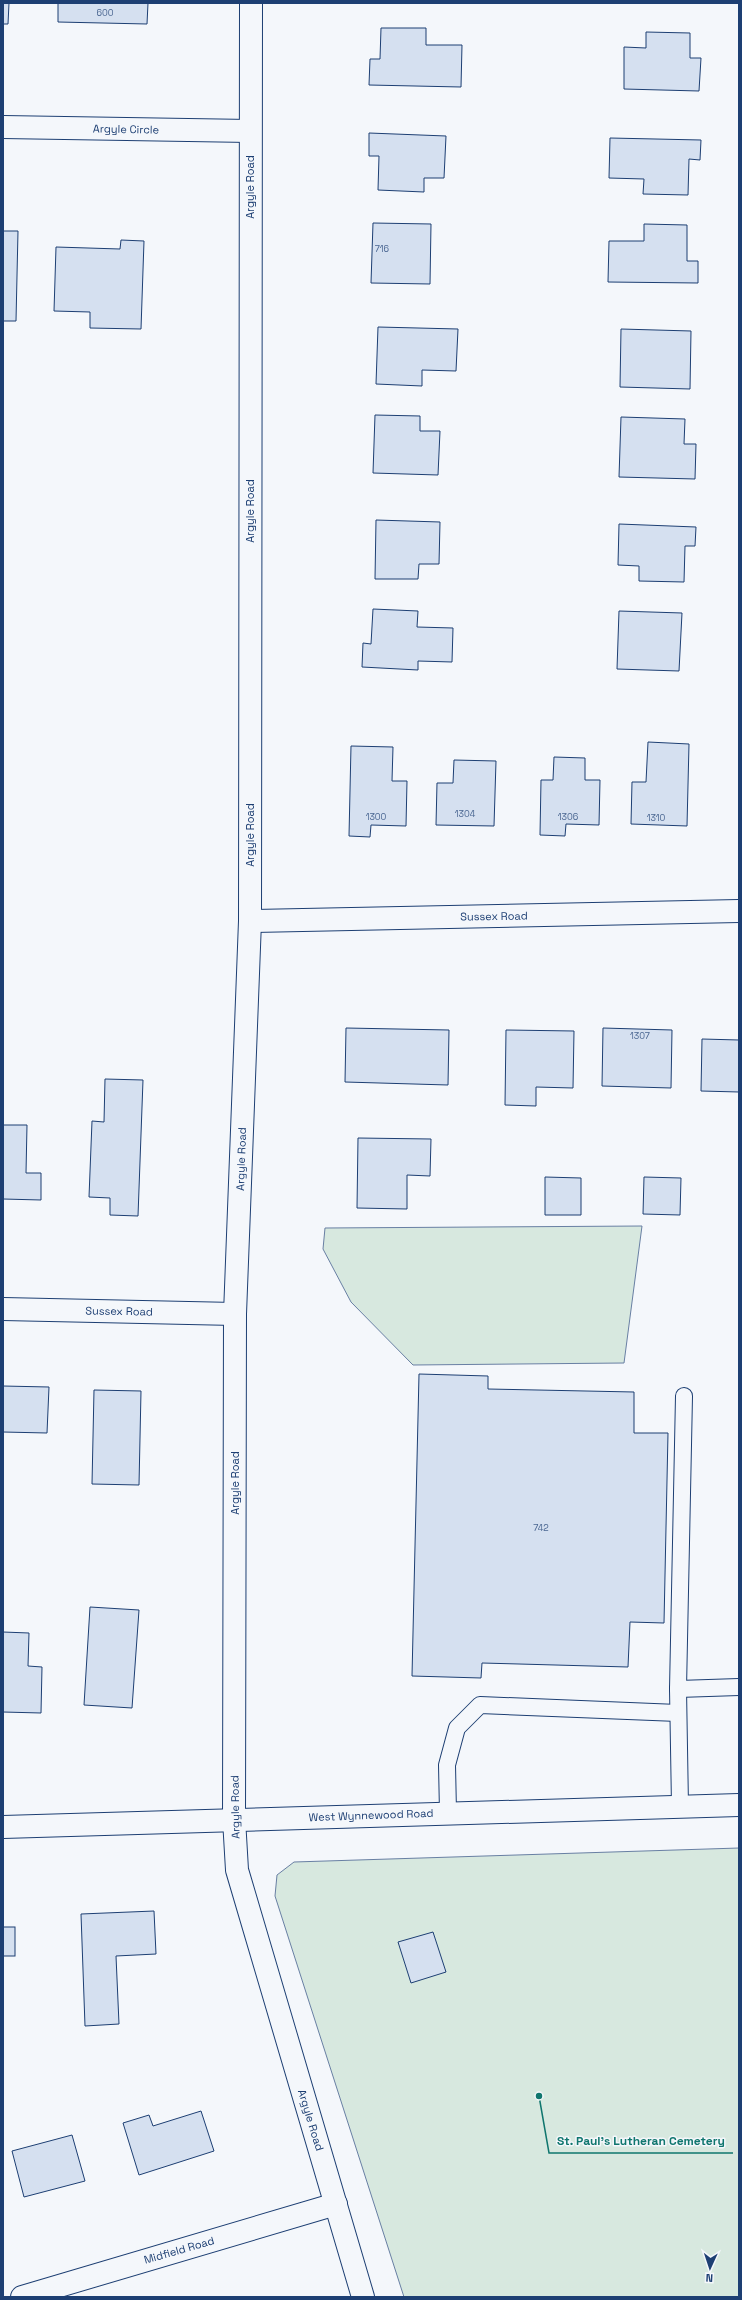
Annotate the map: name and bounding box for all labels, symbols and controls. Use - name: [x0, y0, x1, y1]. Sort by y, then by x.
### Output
- house number: 600: [96, 7, 114, 19]
- street label: Argyle Circle: [93, 121, 159, 137]
- street label: Argyle Road: [243, 155, 257, 219]
- house number: 716: [375, 243, 390, 255]
- street label: Argyle Road: [243, 479, 257, 543]
- street label: Argyle Road: [243, 803, 257, 867]
- house number: 1304: [455, 808, 476, 820]
- house number: 1300: [366, 811, 387, 823]
- house number: 1306: [558, 811, 579, 823]
- house number: 1310: [647, 812, 666, 824]
- street label: Sussex Road: [460, 908, 528, 924]
- house number: 1307: [630, 1030, 650, 1042]
- street label: Argyle Road: [233, 1127, 249, 1191]
- street label: Sussex Road: [85, 1303, 153, 1319]
- street label: Argyle Road: [228, 1451, 242, 1515]
- house number: 742: [533, 1522, 549, 1534]
- street label: Argyle Road: [227, 1775, 243, 1839]
- street label: West Wynnewood Road: [308, 1806, 434, 1824]
- street label: Argyle Road: [295, 2087, 327, 2153]
- callout: St. Paul's Lutheran Cemetery: [549, 2129, 733, 2153]
- text: St. Paul's Lutheran Cemetery: [557, 2133, 725, 2149]
- street label: Midfield Road: [142, 2233, 216, 2267]
- north arrow: [690, 2248, 730, 2288]
- text: N: [705, 2271, 714, 2285]

